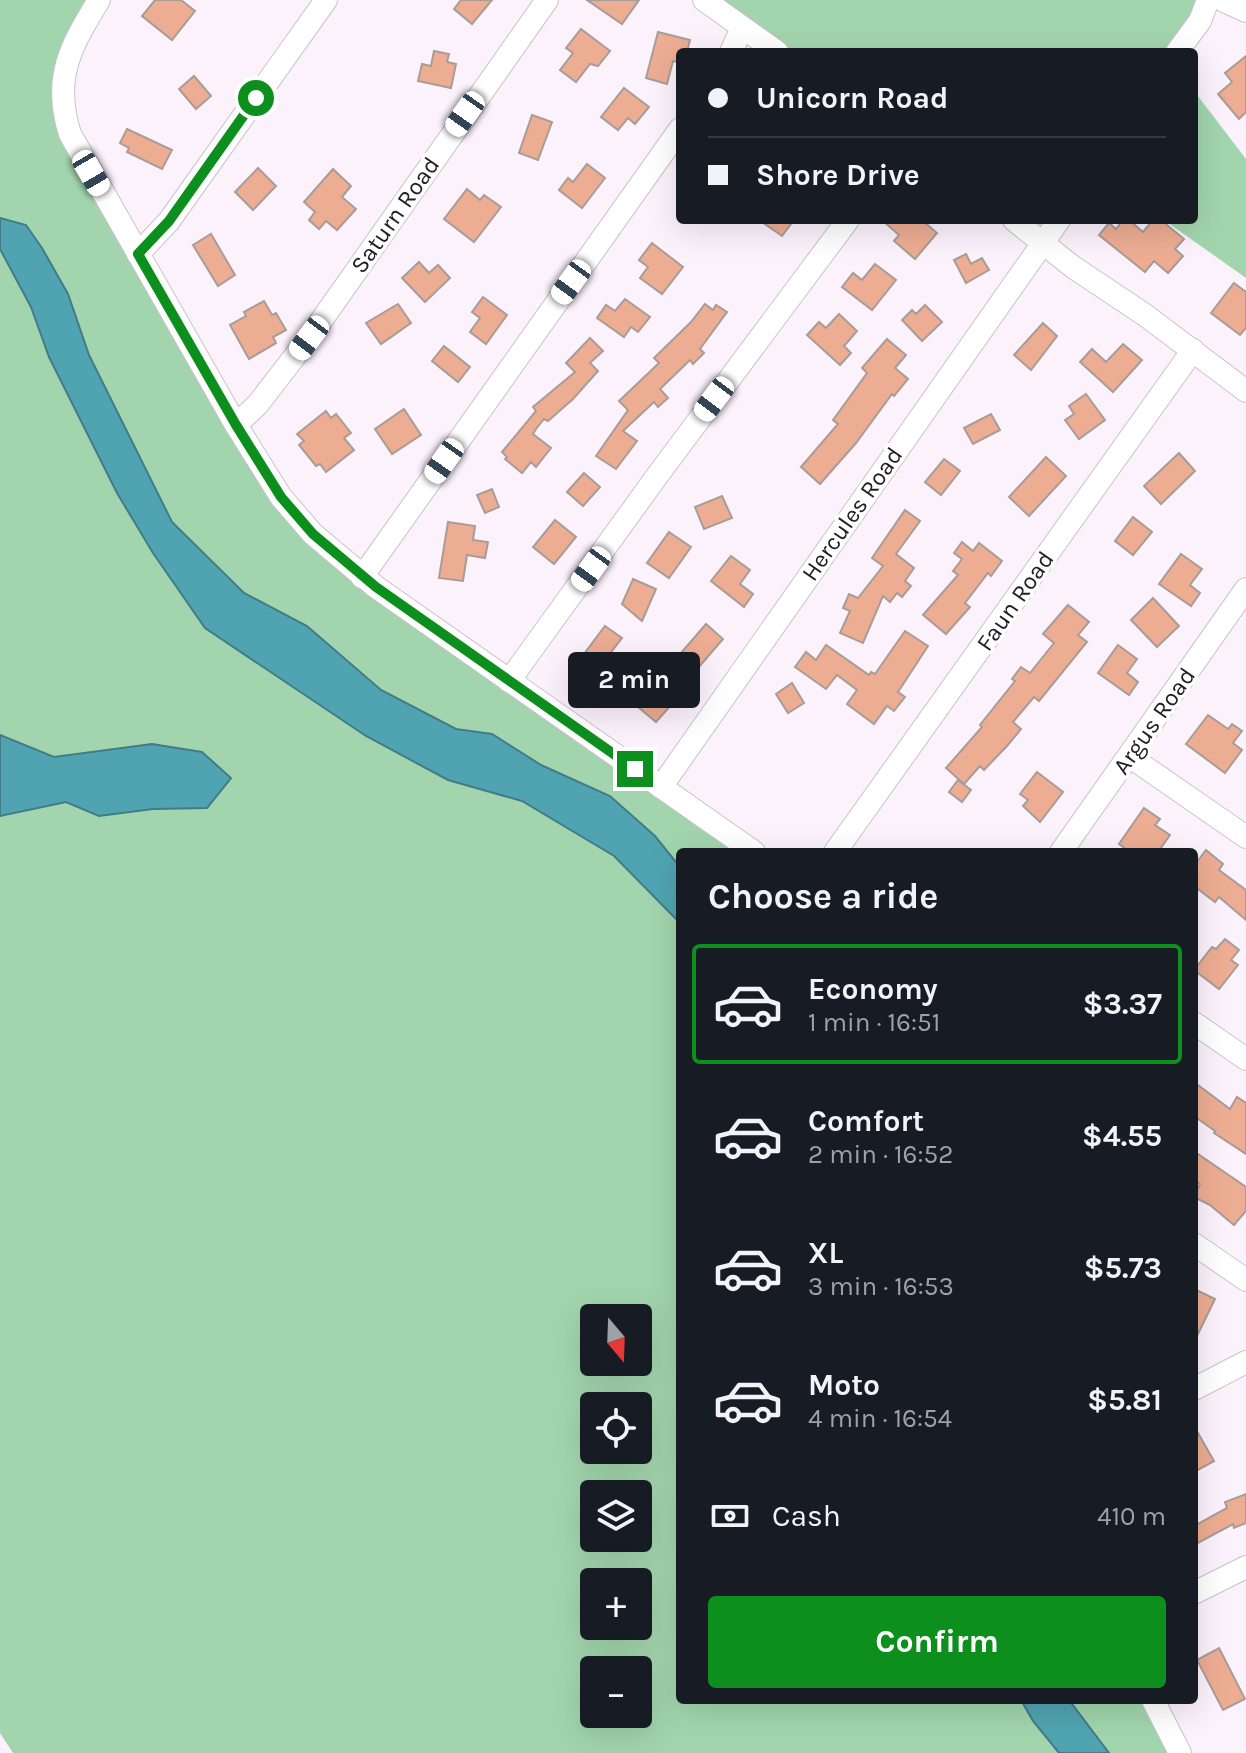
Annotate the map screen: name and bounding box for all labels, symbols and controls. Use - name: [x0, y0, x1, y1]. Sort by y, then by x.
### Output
- route start: [238, 80, 274, 116]
- text: Unicorn Road: [756, 80, 948, 116]
- car: [441, 87, 489, 141]
- car: [69, 146, 113, 200]
- street label: Saturn Road: [345, 152, 445, 278]
- text: Shore Drive: [756, 157, 920, 193]
- car: [547, 256, 595, 308]
- car: [285, 312, 333, 364]
- car: [690, 373, 738, 425]
- car: [420, 434, 468, 488]
- street label: Hercules Road: [796, 442, 908, 586]
- car: [567, 543, 615, 595]
- street label: Faun Road: [970, 546, 1060, 656]
- callout: 2 min: [569, 653, 701, 709]
- street label: Argus Road: [1107, 662, 1201, 780]
- text: 2 min: [598, 664, 670, 695]
- route end: [617, 751, 653, 787]
- text: Choose a ride: [708, 875, 938, 917]
- icon: car: [712, 968, 784, 1040]
- text: Economy: [808, 971, 938, 1007]
- text: $3.37: [1083, 986, 1162, 1022]
- text: 1 min · 16:51: [808, 1007, 940, 1038]
- icon: car: [712, 1100, 784, 1172]
- text: Comfort: [808, 1103, 924, 1139]
- text: $4.55: [1082, 1118, 1162, 1154]
- text: 2 min · 16:52: [808, 1139, 953, 1170]
- icon: car: [712, 1232, 784, 1304]
- text: XL: [808, 1235, 843, 1271]
- text: $5.73: [1084, 1250, 1162, 1286]
- text: 3 min · 16:53: [808, 1271, 954, 1302]
- north arrow: [580, 1304, 652, 1376]
- map controls: [580, 1304, 652, 1728]
- icon: car: [712, 1364, 784, 1436]
- text: Moto: [808, 1367, 880, 1403]
- text: $5.81: [1087, 1382, 1162, 1418]
- button: locate: [580, 1392, 652, 1464]
- text: 4 min · 16:54: [808, 1403, 952, 1434]
- button: layers: [580, 1480, 652, 1552]
- icon: cash: [708, 1494, 752, 1538]
- text: Cash: [772, 1498, 841, 1534]
- text: 410 m: [1097, 1501, 1166, 1532]
- button: +: [580, 1568, 652, 1640]
- button: Confirm: [708, 1596, 1166, 1688]
- button: −: [580, 1656, 652, 1728]

